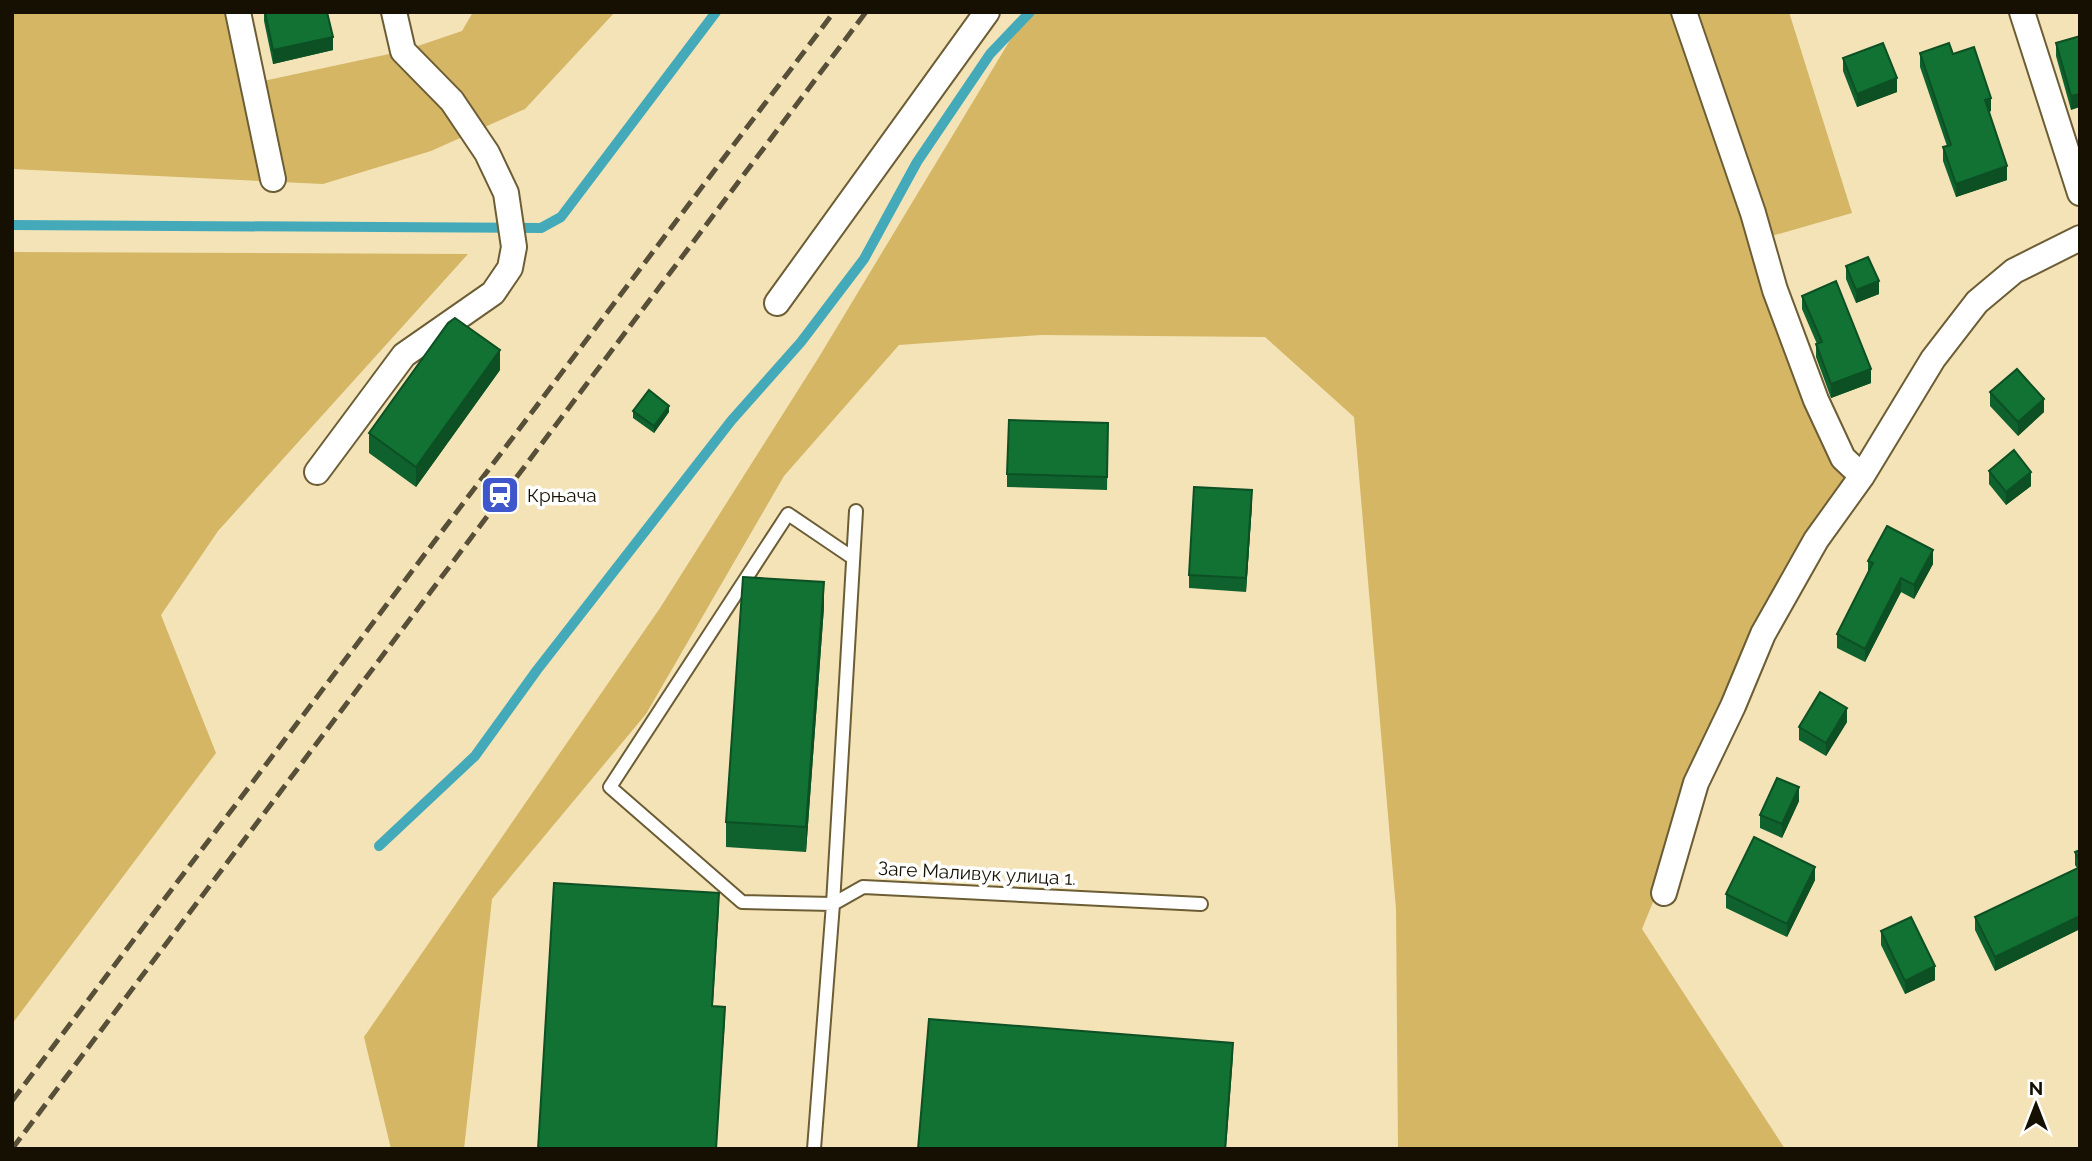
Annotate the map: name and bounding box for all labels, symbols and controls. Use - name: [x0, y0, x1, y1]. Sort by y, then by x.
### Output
- station icon: Крњача: [479, 474, 521, 516]
- place label: Крњача: [527, 484, 597, 506]
- street label: Заге Маливук улица 1.: [877, 857, 1077, 889]
- north arrow: [2001, 1070, 2071, 1140]
- text: N: [2029, 1077, 2043, 1099]

